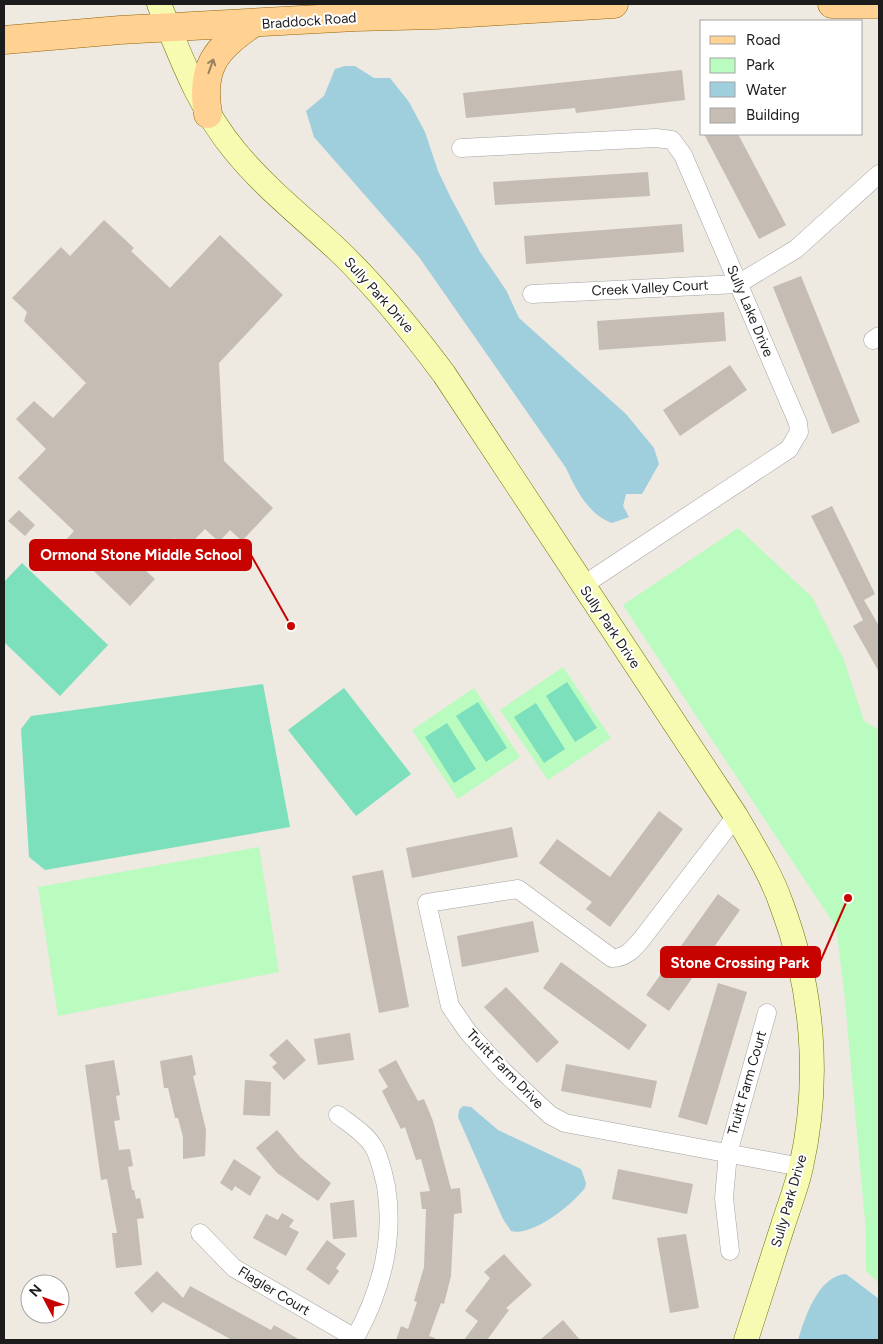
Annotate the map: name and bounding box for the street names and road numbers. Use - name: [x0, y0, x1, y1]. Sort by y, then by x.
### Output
- street label: Braddock Road: [261, 9, 357, 33]
- street label: Sully Park Drive: [341, 254, 418, 337]
- street label: Sully Lake Drive: [723, 263, 777, 360]
- street label: Creek Valley Court: [591, 276, 709, 300]
- street label: Sully Park Drive: [576, 583, 644, 672]
- street label: Truitt Farm Drive: [463, 1026, 547, 1113]
- street label: Truitt Farm Court: [724, 1029, 770, 1137]
- street label: Sully Park Drive: [768, 1152, 810, 1249]
- street label: Flagler Court: [235, 1263, 313, 1319]

